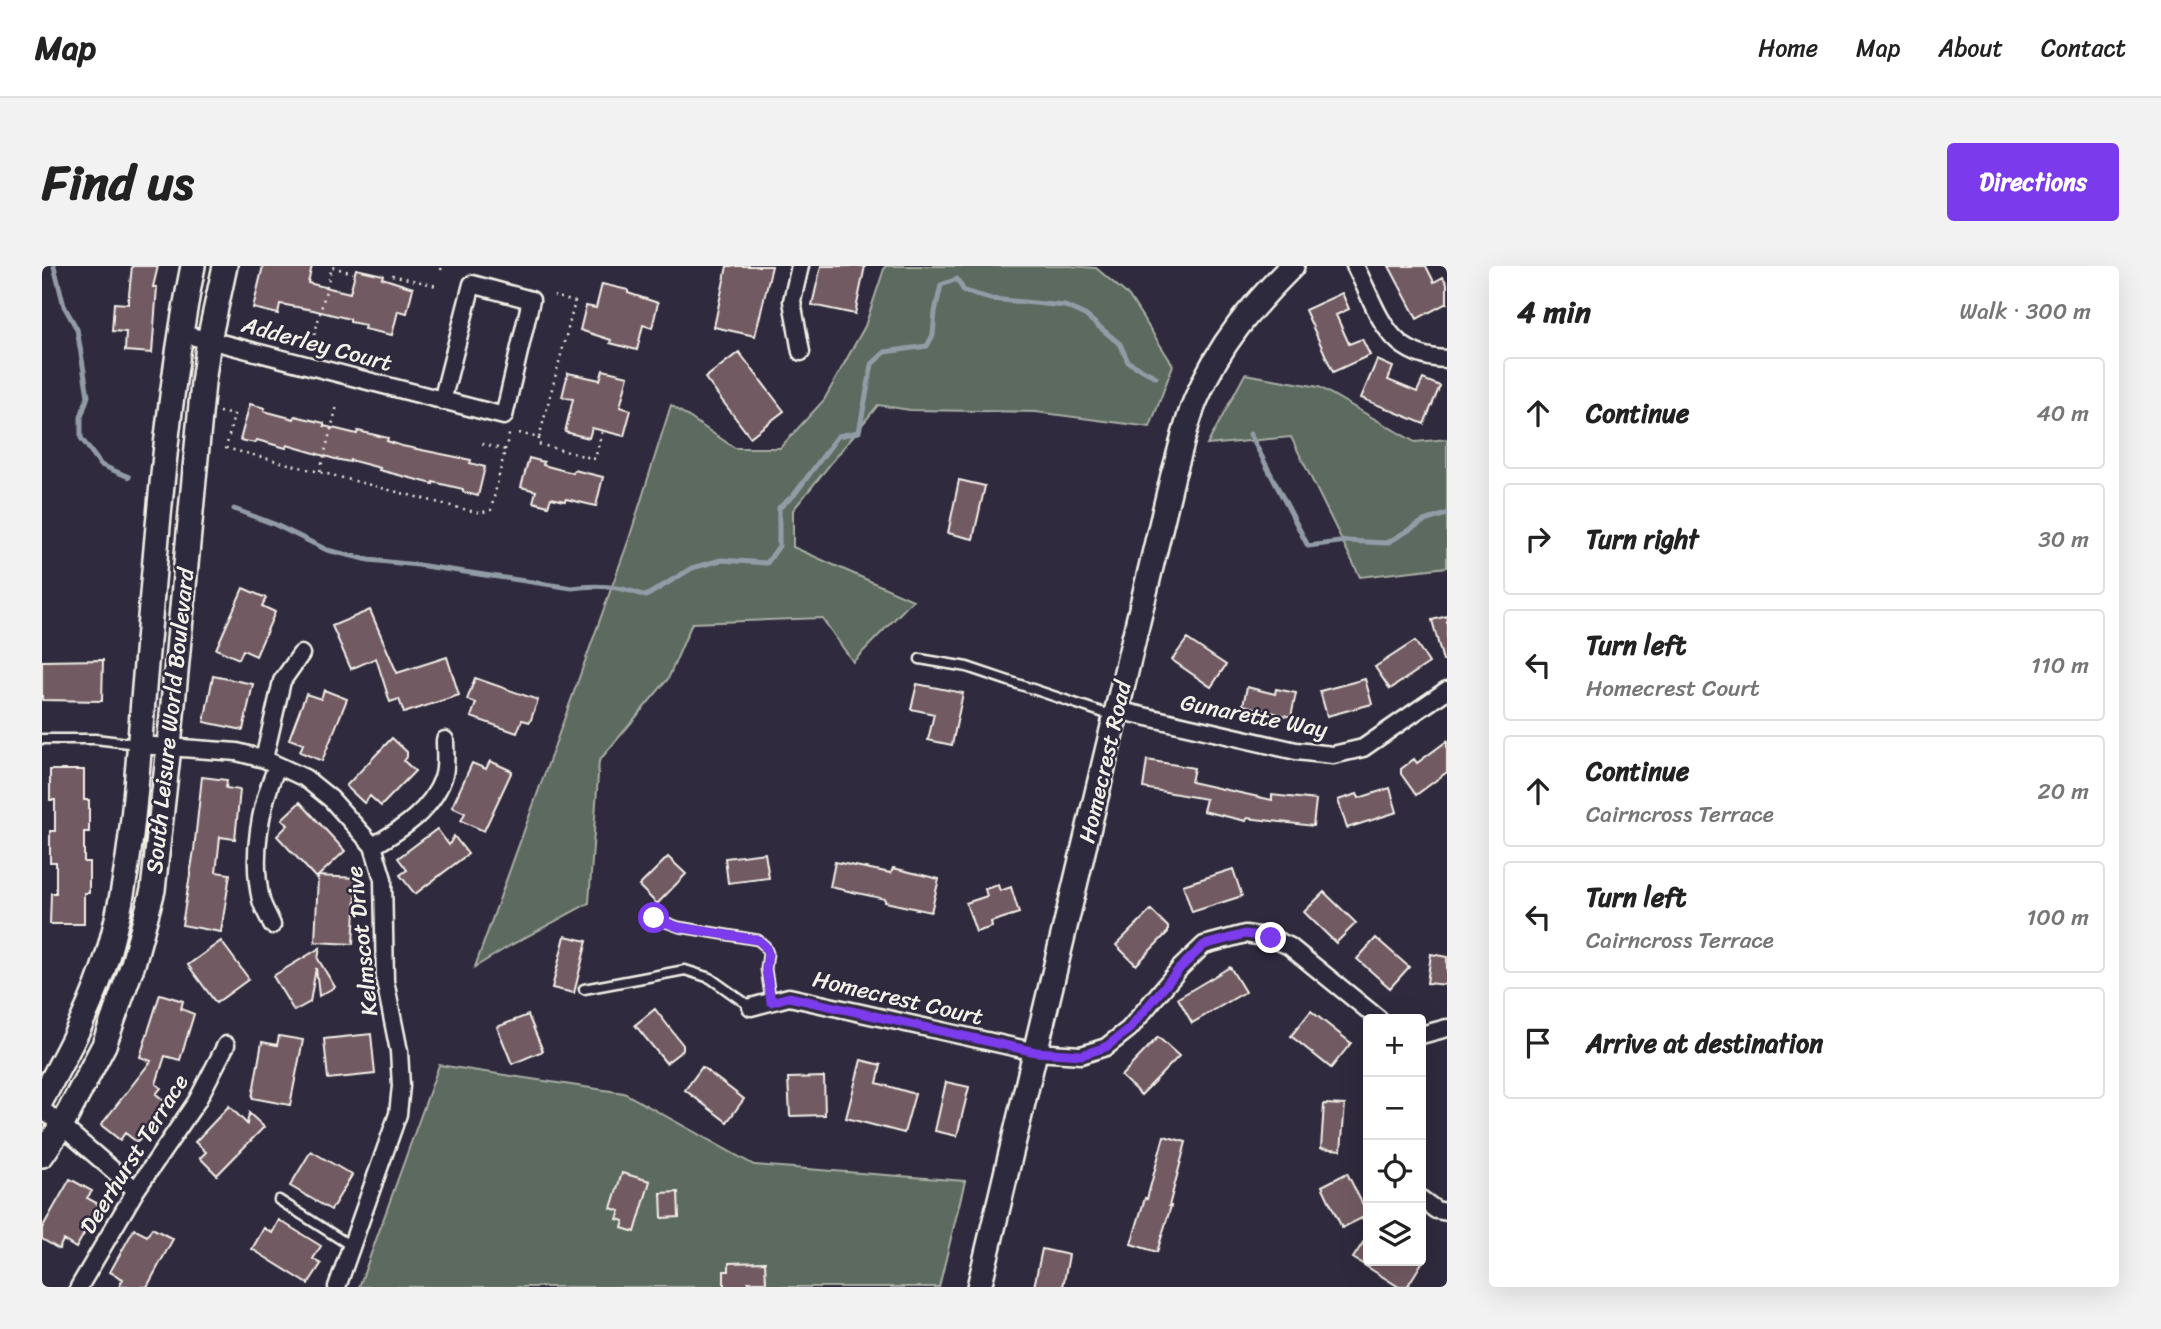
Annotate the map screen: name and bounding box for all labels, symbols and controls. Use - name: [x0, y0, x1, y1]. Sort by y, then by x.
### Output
- text: Map: [35, 19, 96, 77]
- text: Home: [1758, 27, 1818, 69]
- text: Map: [1856, 27, 1900, 69]
- text: About: [1938, 27, 2003, 69]
- text: Contact: [2041, 27, 2126, 69]
- text: Find us: [42, 139, 194, 226]
- button: Directions: [1947, 143, 2119, 221]
- text: 4 min: [1517, 285, 1591, 339]
- text: Walk · 300 m: [1959, 291, 2091, 332]
- street label: Adderley Court: [236, 304, 397, 384]
- text: Continue: [1586, 390, 1689, 436]
- text: 40 m: [2036, 393, 2089, 434]
- icon: ahead: [1519, 394, 1557, 432]
- text: Turn right: [1586, 516, 1699, 562]
- text: 30 m: [2038, 519, 2089, 560]
- icon: right: [1519, 520, 1557, 558]
- street label: South Leisure World Boulevard: [134, 564, 207, 876]
- text: Turn left: [1586, 622, 1686, 668]
- text: 110 m: [2031, 645, 2089, 686]
- icon: left: [1519, 646, 1557, 684]
- text: Homecrest Court: [1586, 668, 1760, 709]
- street label: Homecrest Road: [1066, 675, 1144, 847]
- street label: Gunarette Way: [1177, 682, 1331, 750]
- text: Continue: [1586, 748, 1689, 794]
- text: 20 m: [2038, 771, 2089, 812]
- icon: ahead: [1519, 772, 1557, 810]
- text: Cairncross Terrace: [1586, 794, 1774, 835]
- street label: Kelmscot Drive: [334, 864, 390, 1018]
- text: Turn left: [1586, 874, 1686, 920]
- text: 100 m: [2026, 897, 2089, 938]
- icon: left: [1519, 898, 1557, 936]
- route start: [638, 902, 669, 933]
- text: Cairncross Terrace: [1586, 920, 1774, 961]
- route end: [1255, 922, 1286, 953]
- street label: Homecrest Court: [809, 958, 987, 1038]
- map controls: [1363, 1014, 1426, 1266]
- button: +: [1363, 1014, 1426, 1077]
- text: Arrive at destination: [1586, 1020, 1823, 1066]
- icon: arrive: [1519, 1024, 1557, 1062]
- street label: Deerhurst Terrace: [68, 1066, 200, 1242]
- button: −: [1363, 1077, 1426, 1140]
- button: locate: [1363, 1140, 1426, 1203]
- button: layers: [1363, 1203, 1426, 1266]

